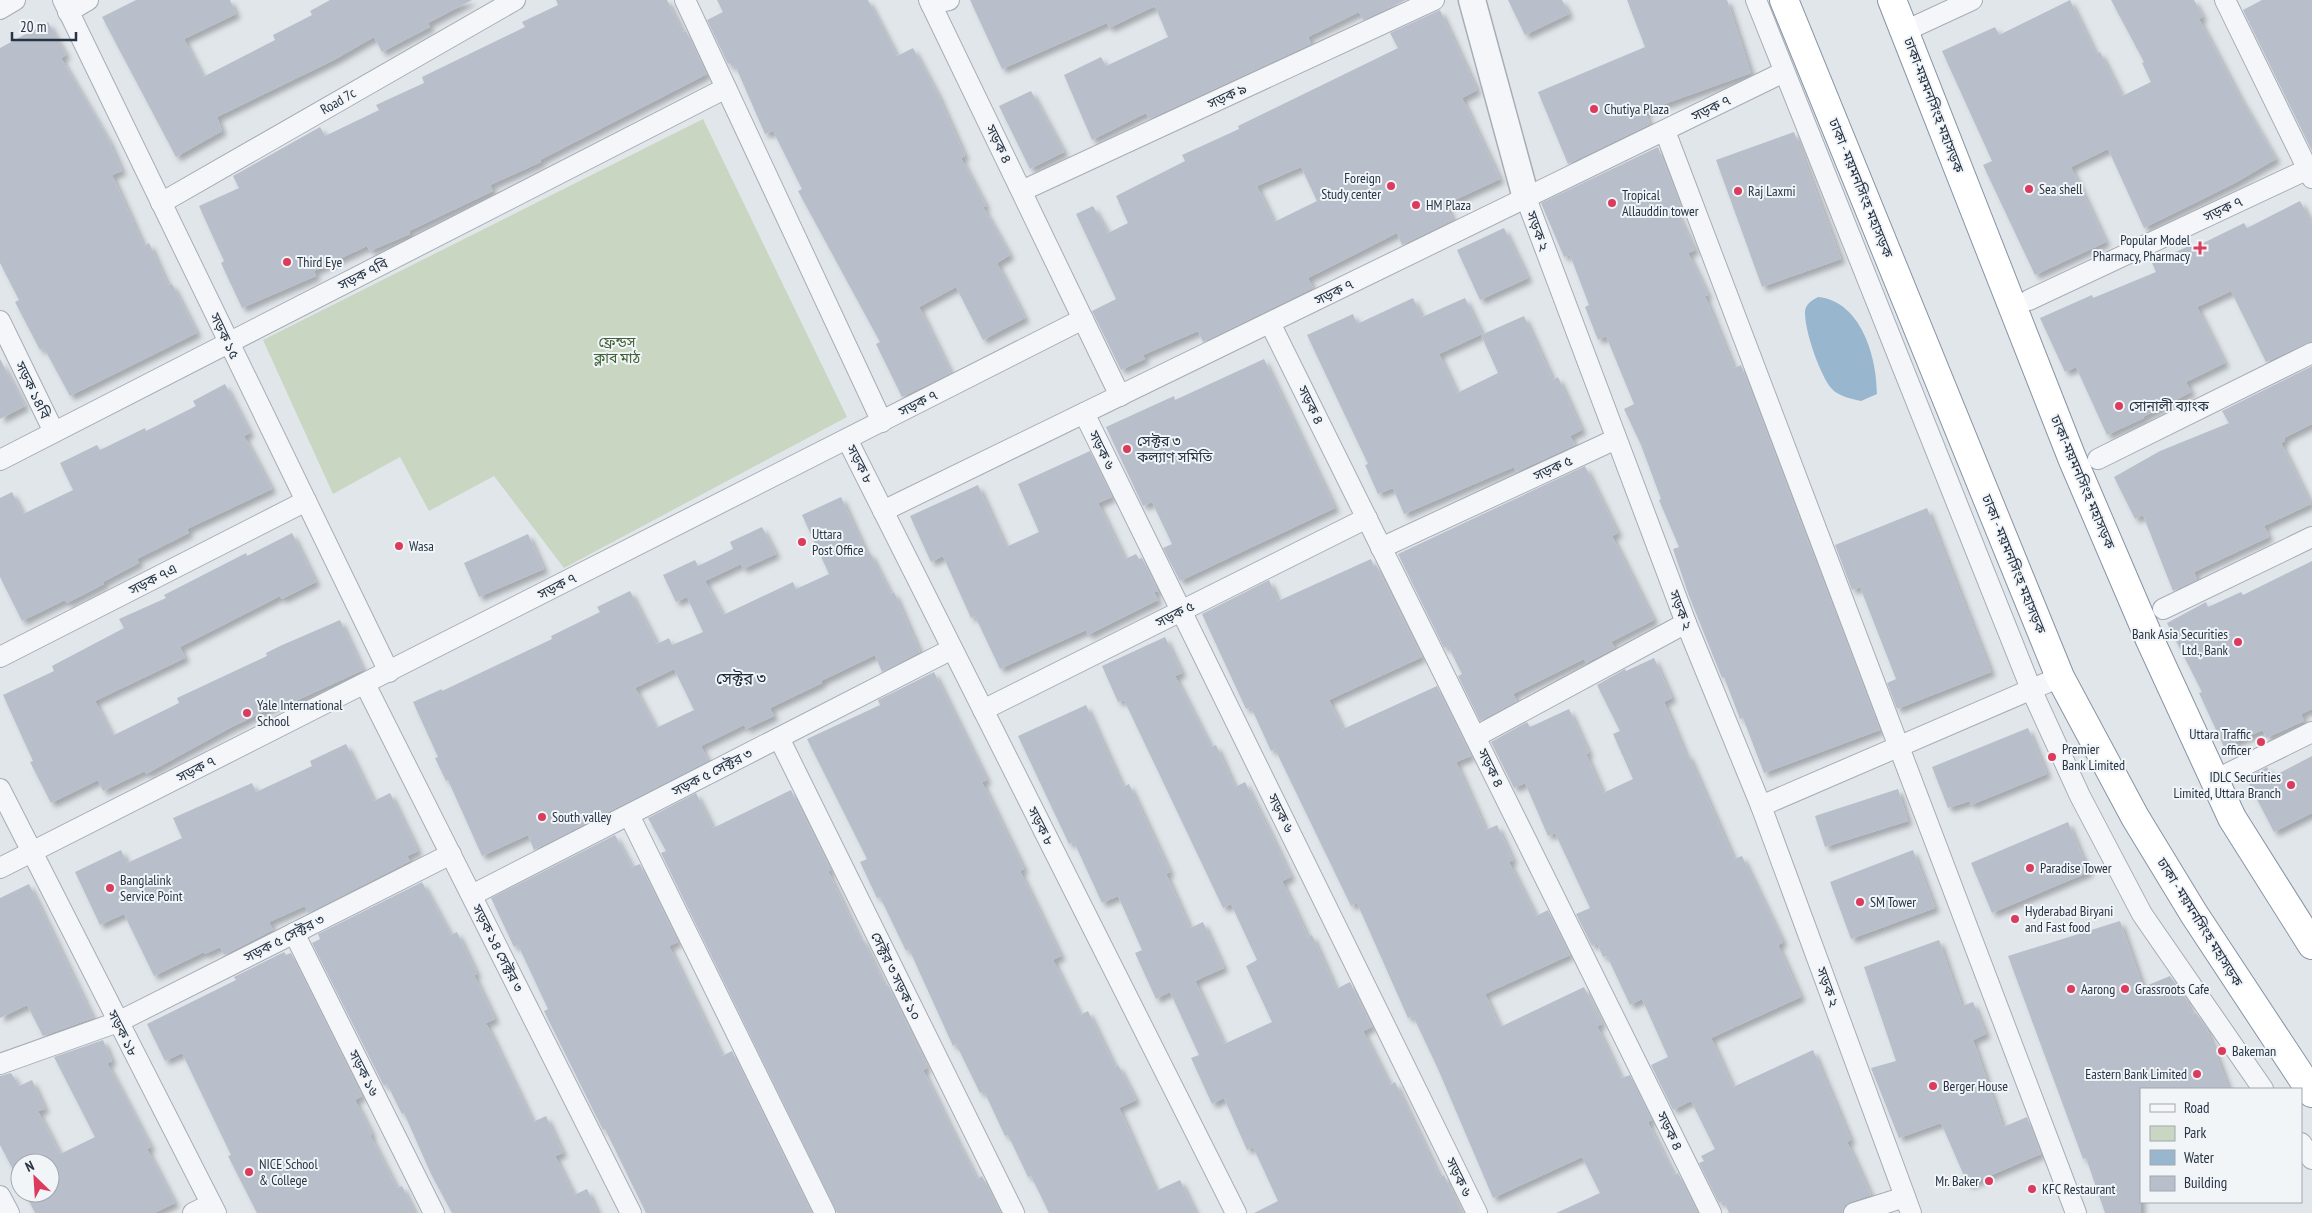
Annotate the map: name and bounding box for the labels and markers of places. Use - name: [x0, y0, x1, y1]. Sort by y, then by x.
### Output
- place label: Chutiya Plaza: [1604, 100, 1669, 118]
- marker: Chutiya Plaza: [1588, 103, 1600, 115]
- place label: Foreign Study center: [1321, 169, 1381, 203]
- marker: Foreign Study center: [1385, 180, 1397, 192]
- place label: Sea shell: [2039, 180, 2083, 198]
- place label: Raj Laxmi: [1748, 182, 1795, 200]
- marker: Sea shell: [2023, 183, 2035, 195]
- marker: Raj Laxmi: [1732, 185, 1744, 197]
- place label: Tropical Allauddin tower: [1622, 186, 1699, 220]
- place label: HM Plaza: [1426, 196, 1471, 214]
- marker: Tropical Allauddin tower: [1606, 197, 1618, 209]
- marker: HM Plaza: [1410, 199, 1422, 211]
- place label: Popular Model Pharmacy, Pharmacy: [2093, 231, 2191, 265]
- marker: Popular Model Pharmacy, Pharmacy: [2194, 242, 2206, 254]
- place label: Third Eye: [297, 253, 343, 271]
- marker: Third Eye: [281, 256, 293, 268]
- place label: সোনালী ব্যাংক: [2129, 397, 2210, 415]
- marker: সোনালী ব্যাংক: [2113, 400, 2125, 412]
- place label: সেক্টর ৩ কল্যাণ সমিতি: [1136, 432, 1213, 466]
- marker: সেক্টর ৩ কল্যাণ সমিতি: [1121, 443, 1133, 455]
- place label: Uttara Post Office: [812, 525, 864, 559]
- marker: Uttara Post Office: [796, 536, 808, 548]
- place label: Wasa: [409, 537, 434, 555]
- marker: Wasa: [393, 540, 405, 552]
- place label: Bank Asia Securities Ltd., Bank: [2132, 625, 2229, 659]
- marker: Bank Asia Securities Ltd., Bank: [2232, 636, 2244, 648]
- place label: Yale International School: [257, 696, 343, 730]
- marker: Yale International School: [241, 707, 253, 719]
- place label: Uttara Traffic officer: [2189, 725, 2251, 759]
- marker: Uttara Traffic officer: [2255, 736, 2267, 748]
- place label: Premier Bank Limited: [2062, 740, 2125, 774]
- marker: Premier Bank Limited: [2046, 751, 2058, 763]
- place label: IDLC Securities Limited, Uttara Branch: [2173, 768, 2281, 802]
- marker: IDLC Securities Limited, Uttara Branch: [2285, 779, 2297, 791]
- place label: South valley: [552, 808, 612, 826]
- marker: South valley: [536, 811, 548, 823]
- place label: Paradise Tower: [2040, 859, 2112, 877]
- marker: Paradise Tower: [2024, 862, 2036, 874]
- place label: Banglalink Service Point: [120, 871, 183, 905]
- marker: Banglalink Service Point: [104, 882, 116, 894]
- place label: SM Tower: [1870, 893, 1916, 911]
- marker: SM Tower: [1854, 896, 1866, 908]
- place label: Hyderabad Biryani and Fast food: [2025, 902, 2113, 936]
- marker: Hyderabad Biryani and Fast food: [2009, 913, 2021, 925]
- place label: Aarong: [2081, 980, 2115, 998]
- place label: Grassroots Cafe: [2135, 980, 2210, 998]
- marker: Aarong: [2065, 983, 2077, 995]
- marker: Grassroots Cafe: [2119, 983, 2131, 995]
- place label: Bakeman: [2232, 1042, 2276, 1060]
- marker: Bakeman: [2216, 1045, 2228, 1057]
- place label: Eastern Bank Limited: [2085, 1065, 2187, 1083]
- marker: Eastern Bank Limited: [2191, 1068, 2203, 1080]
- place label: Berger House: [1943, 1077, 2008, 1095]
- marker: Berger House: [1927, 1080, 1939, 1092]
- place label: NICE School & College: [259, 1155, 318, 1189]
- marker: NICE School & College: [243, 1166, 255, 1178]
- place label: Mr. Baker: [1935, 1172, 1979, 1190]
- marker: Mr. Baker: [1983, 1175, 1995, 1187]
- place label: KFC Restaurant: [2042, 1180, 2115, 1198]
- marker: KFC Restaurant: [2026, 1183, 2038, 1195]

